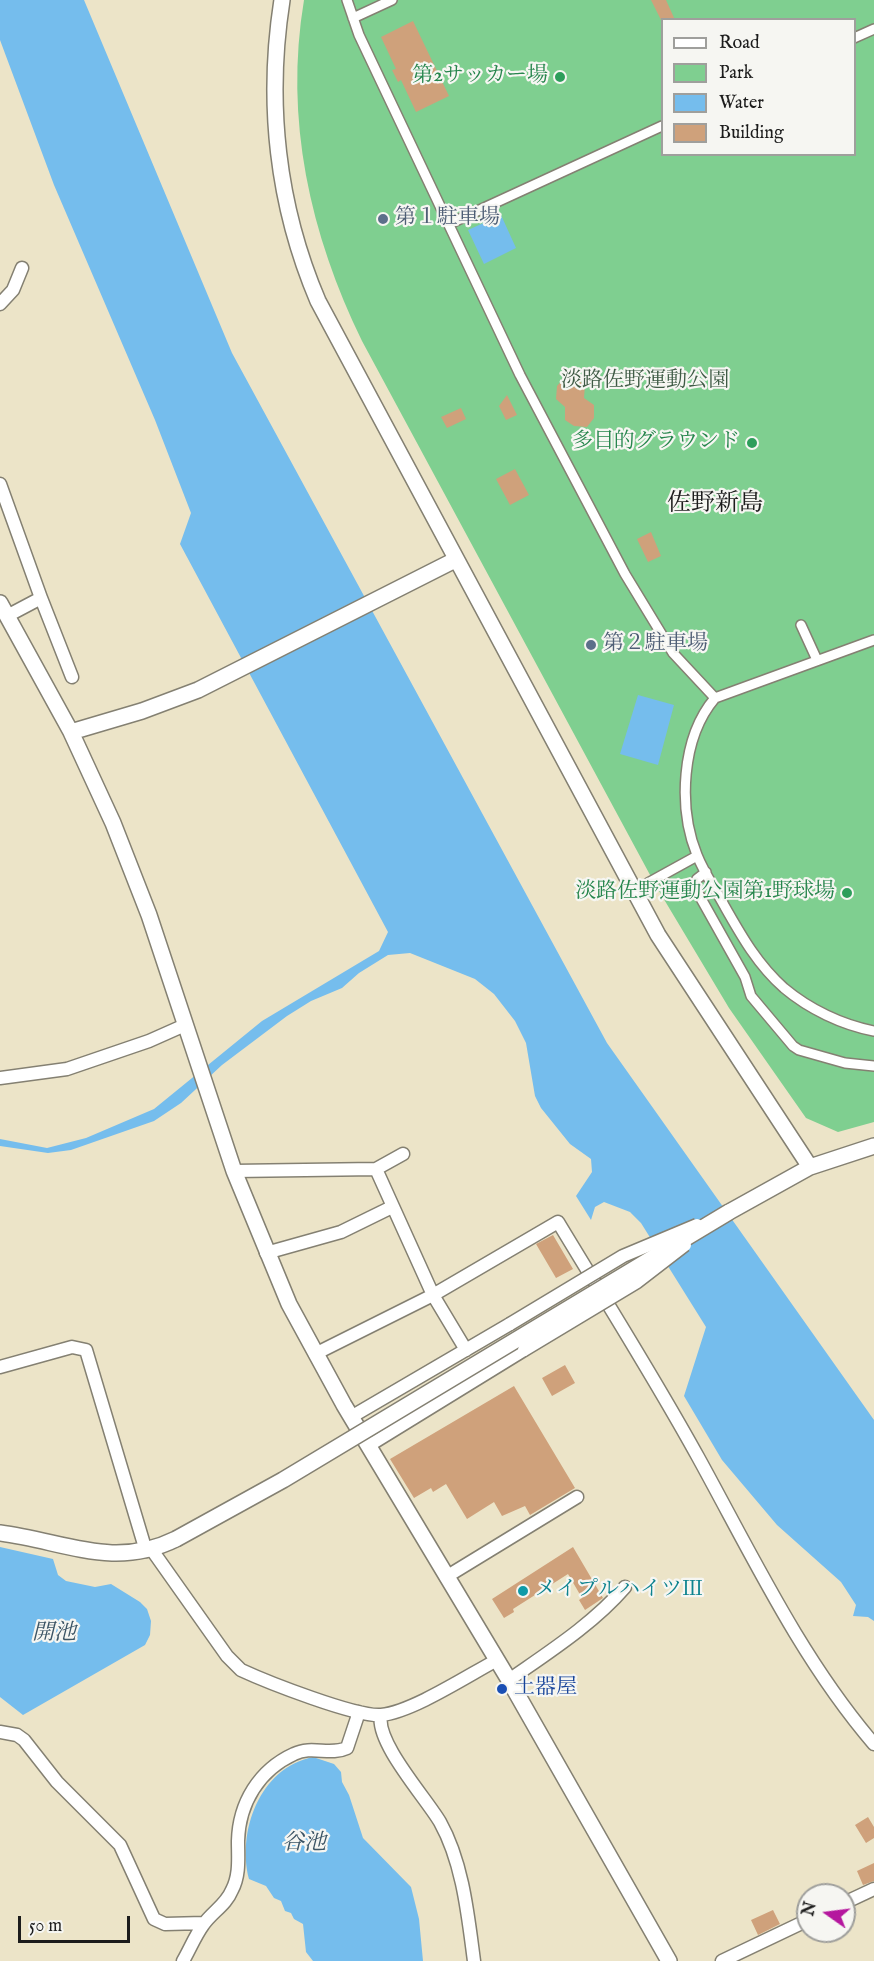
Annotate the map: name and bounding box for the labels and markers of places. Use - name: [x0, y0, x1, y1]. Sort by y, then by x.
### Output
- place label: 第2サッカー場: [412, 64, 548, 90]
- marker: 第2サッカー場: [553, 70, 567, 84]
- place label: 第１駐車場: [395, 206, 500, 232]
- marker: 第１駐車場: [376, 212, 390, 226]
- place label: 多目的グラウンド: [572, 430, 740, 456]
- marker: 多目的グラウンド: [745, 436, 759, 450]
- place label: 第２駐車場: [603, 632, 708, 658]
- marker: 第２駐車場: [584, 638, 598, 652]
- place label: 淡路佐野運動公園第1野球場: [575, 880, 835, 906]
- marker: 淡路佐野運動公園第1野球場: [840, 886, 854, 900]
- place label: メイプルハイツⅢ: [535, 1578, 703, 1604]
- marker: メイプルハイツⅢ: [516, 1584, 530, 1598]
- place label: 土器屋: [514, 1676, 577, 1702]
- marker: 土器屋: [495, 1682, 509, 1696]

